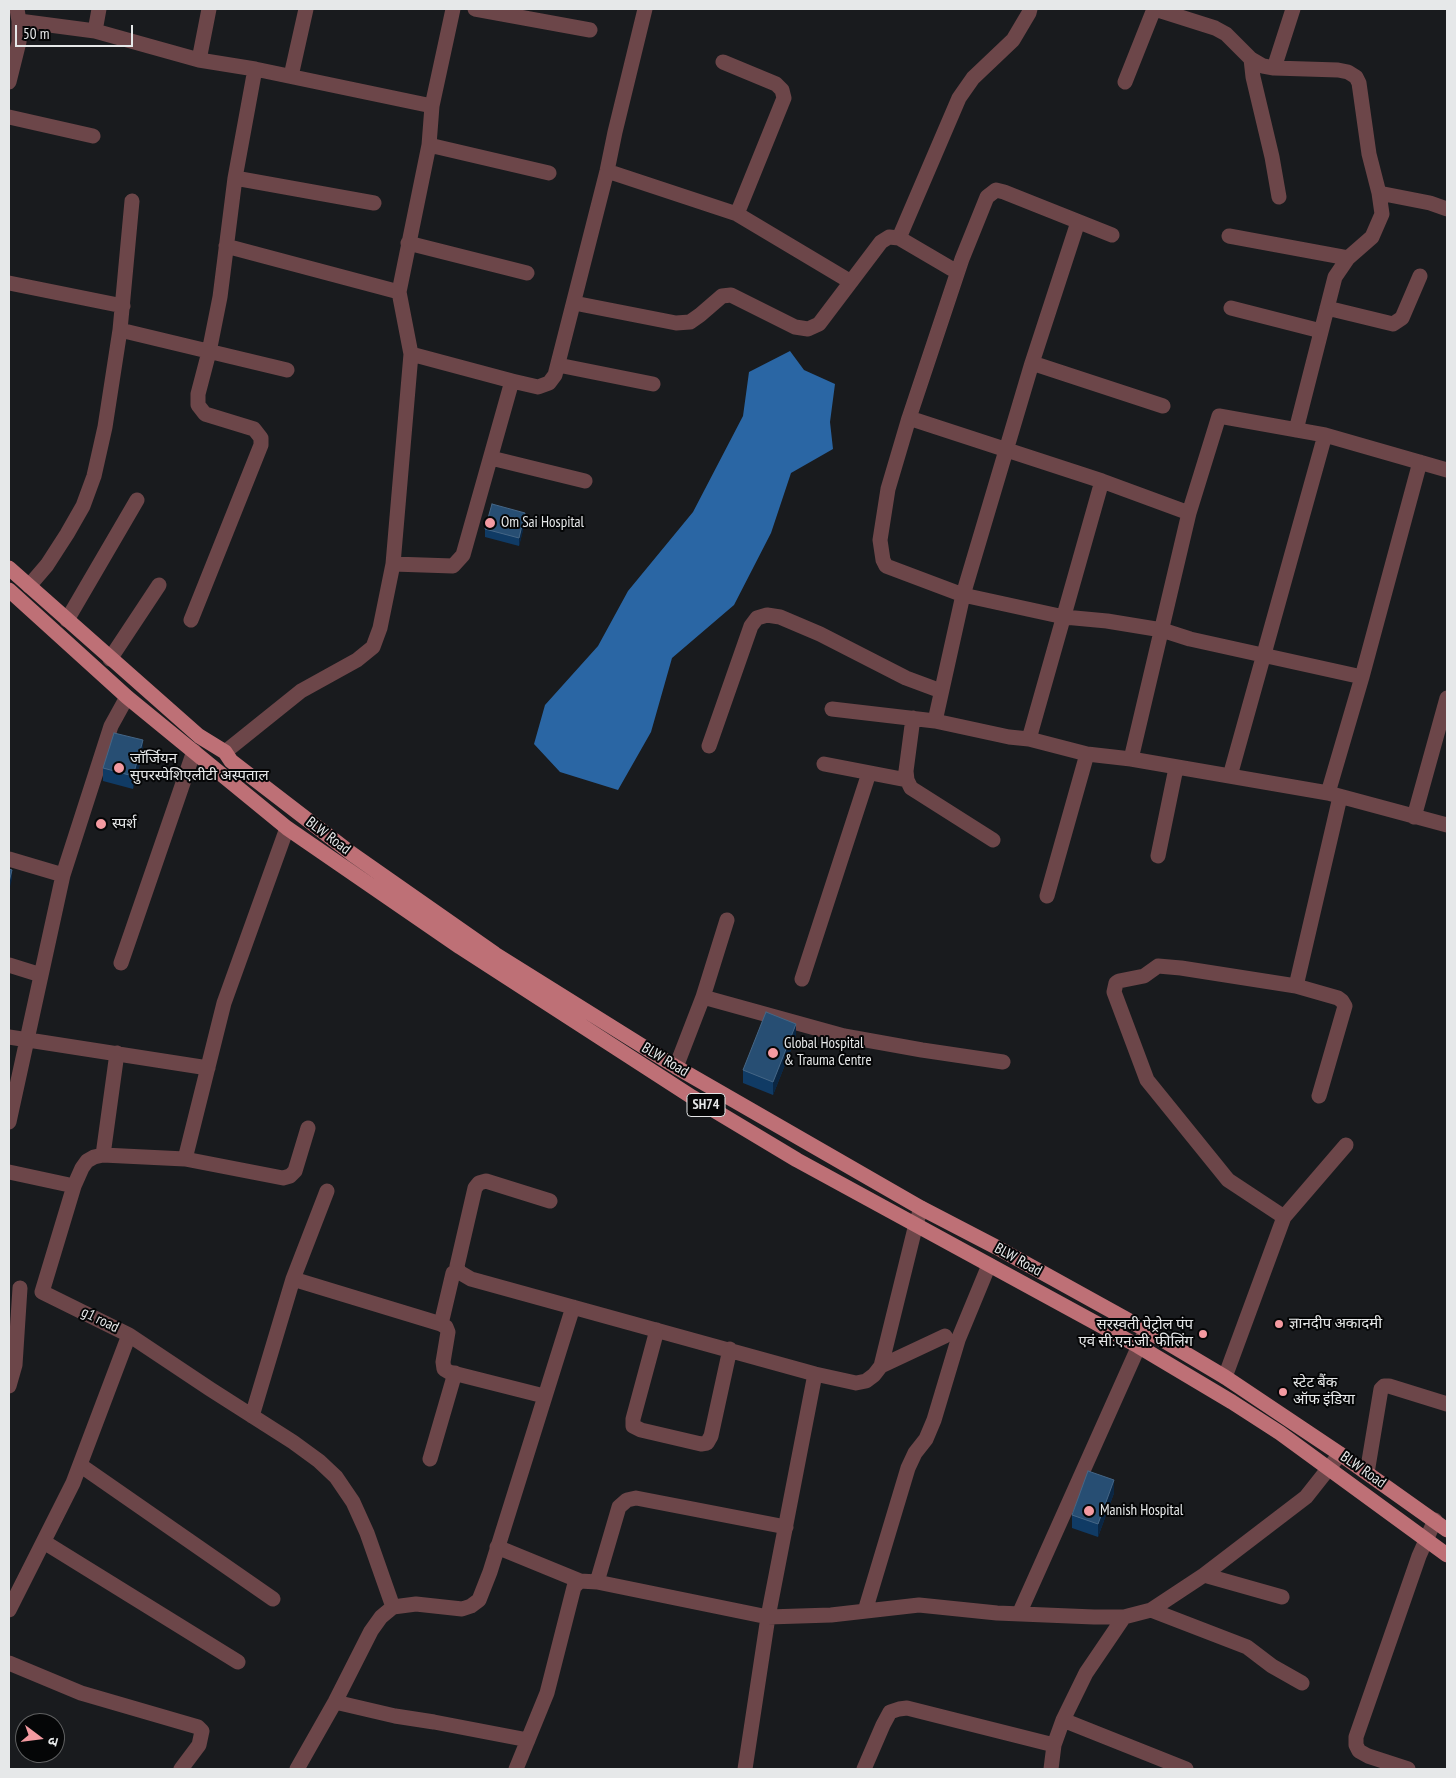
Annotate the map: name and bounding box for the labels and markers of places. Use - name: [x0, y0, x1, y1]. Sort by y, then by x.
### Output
- place label: Om Sai Hospital: [501, 514, 584, 532]
- marker: Om Sai Hospital: [483, 516, 497, 530]
- place label: जाॅर्जियन सुपरस्पेशिएलीटी अस्पताल: [130, 750, 269, 785]
- marker: जाॅर्जियन सुपरस्पेशिएलीटी अस्पताल: [112, 761, 126, 775]
- place label: स्पर्श: [112, 815, 137, 833]
- marker: स्पर्श: [94, 817, 108, 831]
- place label: Global Hospital & Trauma Centre: [784, 1035, 872, 1070]
- marker: Global Hospital & Trauma Centre: [766, 1046, 780, 1060]
- place label: ज्ञानदीप अकादमी: [1289, 1315, 1382, 1333]
- place label: सरस्वती पेट्रोल पंप एवं सी.एन.जी. फीलिंग: [1078, 1316, 1193, 1351]
- marker: ज्ञानदीप अकादमी: [1273, 1318, 1285, 1330]
- marker: सरस्वती पेट्रोल पंप एवं सी.एन.जी. फीलिंग: [1197, 1328, 1209, 1340]
- place label: स्टेट बैंक ऑफ इंडिया: [1293, 1374, 1355, 1409]
- marker: स्टेट बैंक ऑफ इंडिया: [1277, 1386, 1289, 1398]
- place label: Manish Hospital: [1100, 1502, 1183, 1520]
- marker: Manish Hospital: [1082, 1504, 1096, 1518]

